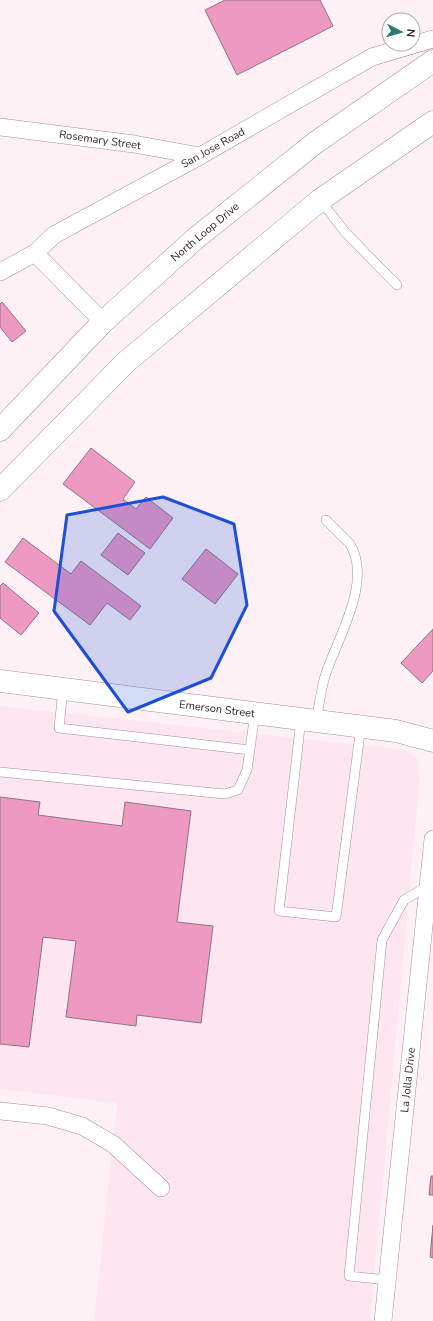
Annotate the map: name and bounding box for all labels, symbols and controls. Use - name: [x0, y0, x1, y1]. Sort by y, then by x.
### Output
- north arrow: [381, 12, 421, 52]
- text: N: [403, 28, 418, 38]
- street label: San Jose Road: [178, 124, 248, 172]
- street label: Rosemary Street: [58, 127, 142, 153]
- street label: North Loop Drive: [168, 199, 242, 265]
- street label: Emerson Street: [178, 697, 256, 721]
- street label: La Jolla Drive: [397, 1046, 419, 1113]

